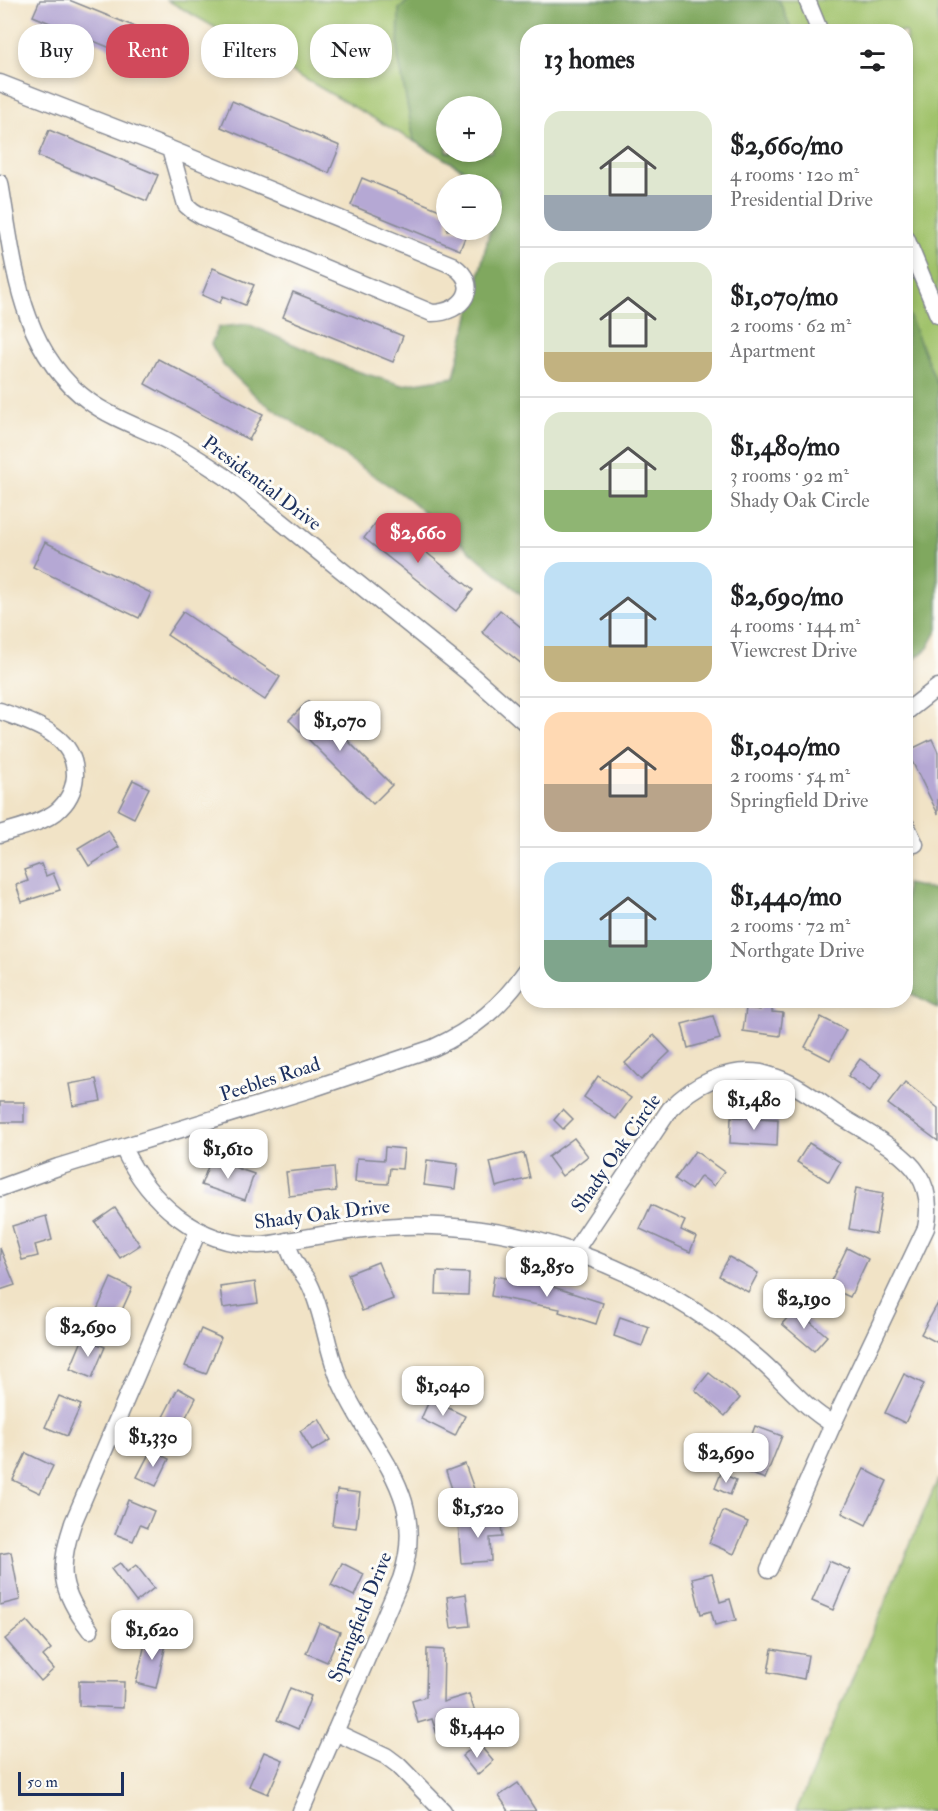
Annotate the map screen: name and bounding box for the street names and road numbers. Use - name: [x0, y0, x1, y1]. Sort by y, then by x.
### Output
- street label: Presidential Drive: [197, 430, 327, 536]
- street label: Peebles Road: [217, 1051, 323, 1107]
- street label: Shady Oak Circle: [566, 1089, 666, 1217]
- street label: Shady Oak Drive: [253, 1193, 391, 1235]
- street label: Springfield Drive: [322, 1548, 398, 1686]

